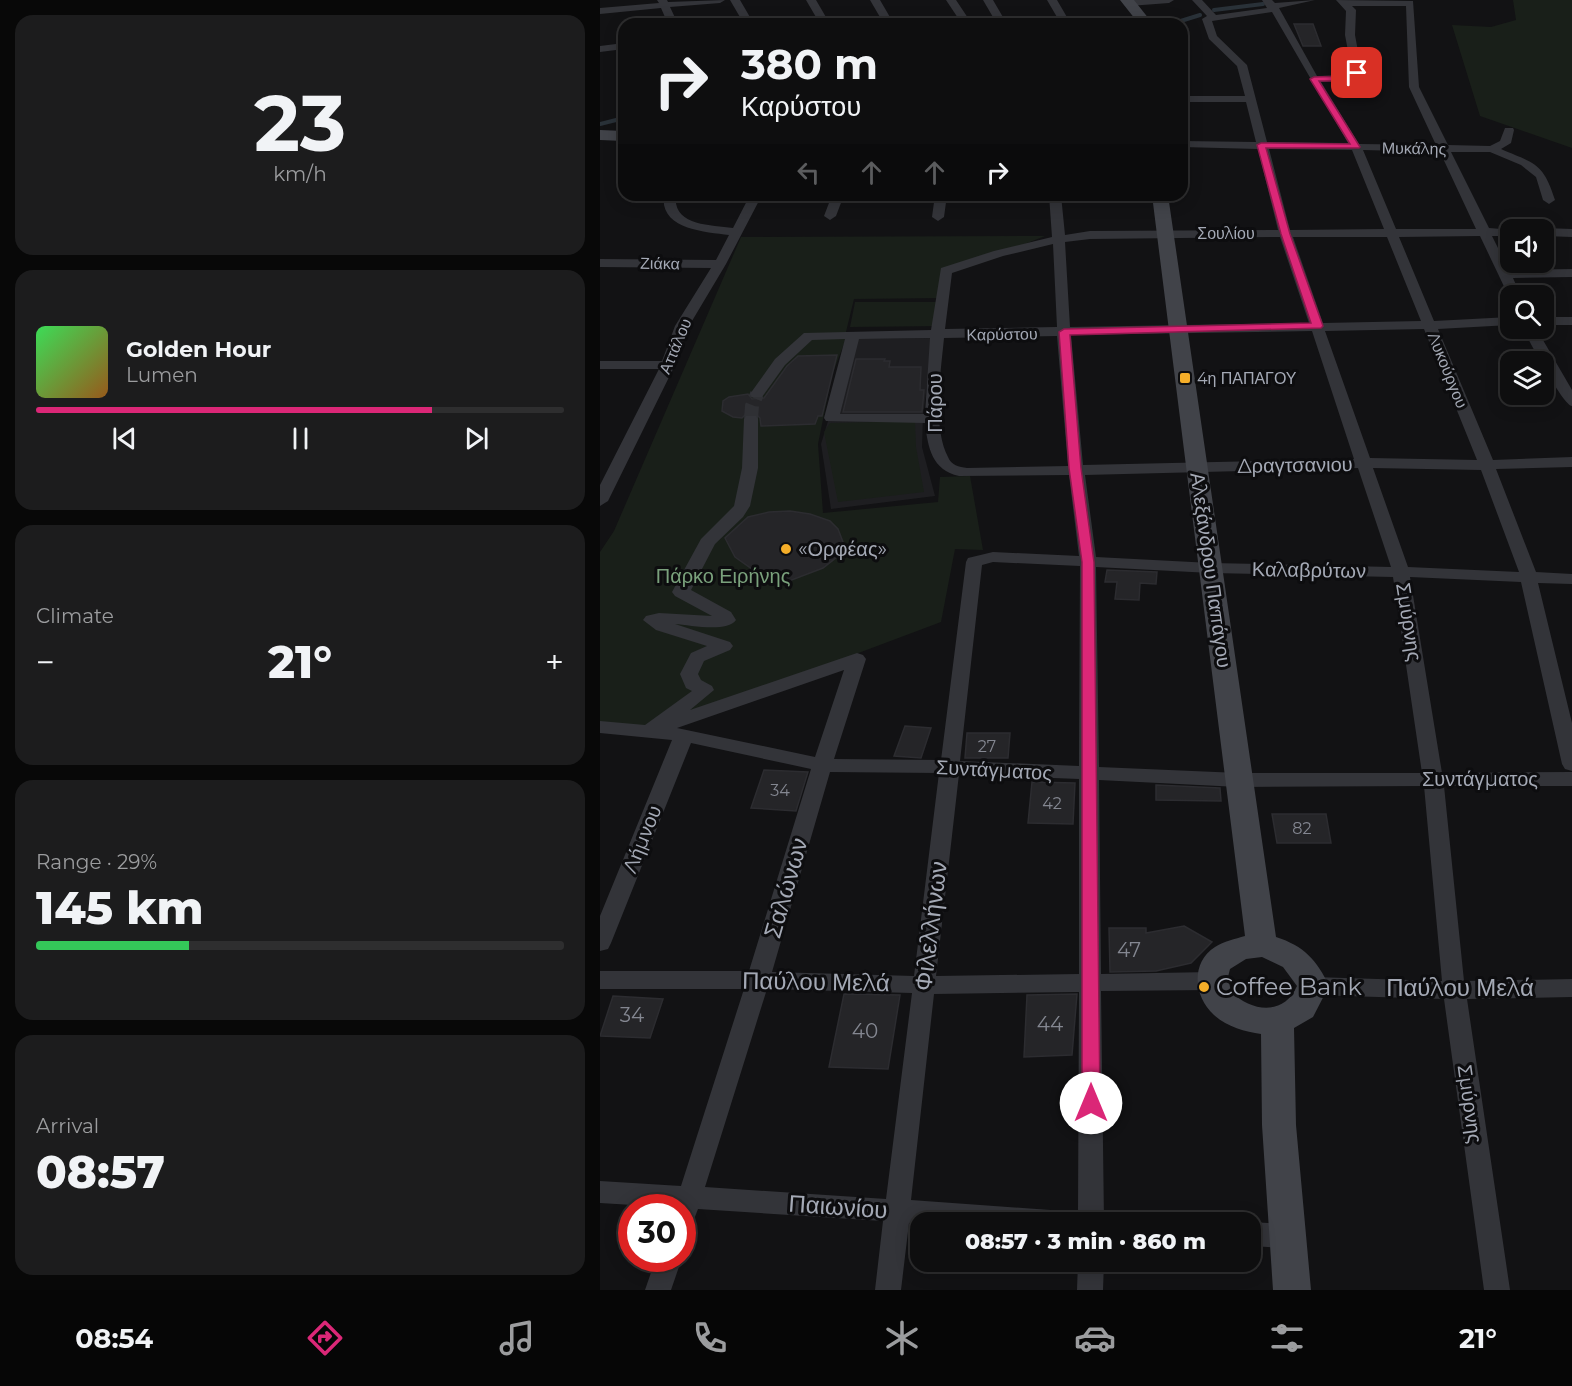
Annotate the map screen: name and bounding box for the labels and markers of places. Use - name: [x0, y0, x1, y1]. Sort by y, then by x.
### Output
- pin: [1331, 47, 1382, 98]
- place label: 4η ΠΑΠΑΓΟΥ: [1197, 369, 1297, 388]
- marker: 4η ΠΑΠΑΓΟΥ: [1178, 371, 1192, 385]
- place label: «Ορφέας»: [798, 537, 887, 561]
- marker: «Ορφέας»: [779, 542, 793, 556]
- place label: Coffee Bank: [1216, 972, 1362, 1001]
- marker: Coffee Bank: [1197, 980, 1211, 994]

